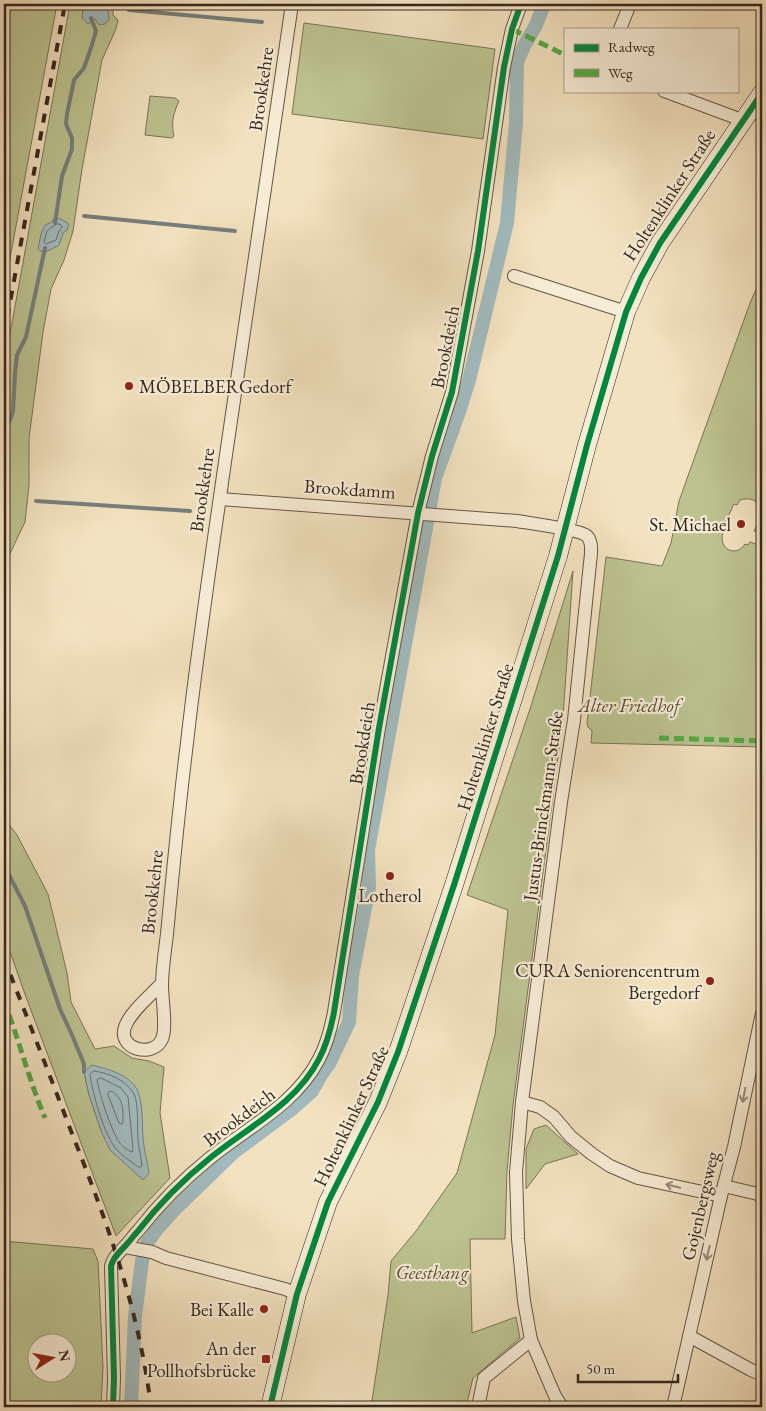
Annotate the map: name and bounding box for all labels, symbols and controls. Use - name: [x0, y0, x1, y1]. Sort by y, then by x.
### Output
- legend: [564, 28, 738, 92]
- text: Radweg: [608, 37, 655, 56]
- street label: Brookkehre: [243, 45, 279, 133]
- text: Weg: [608, 63, 633, 82]
- street label: Holtenklinker Straße: [617, 124, 721, 266]
- street label: Brookdeich: [425, 303, 465, 391]
- place label: MÖBELBERGedorf: [139, 374, 293, 399]
- marker: MÖBELBERGedorf: [123, 380, 135, 392]
- street label: Brookkehre: [184, 446, 220, 534]
- street label: Brookdamm: [303, 473, 397, 505]
- place label: St. Michael: [649, 512, 731, 537]
- marker: St. Michael: [735, 518, 747, 530]
- street label: Holtenklinker Straße: [451, 660, 519, 814]
- park label: Alter Friedhof: [576, 693, 684, 718]
- street label: Brookdeich: [343, 699, 381, 787]
- street label: Justus-Brinckmann-Straße: [517, 709, 569, 905]
- street label: Brookkehre: [135, 849, 169, 935]
- marker: Lotherol: [384, 870, 396, 882]
- place label: Lotherol: [358, 883, 422, 908]
- place label: CURA Seniorencentrum Bergedorf: [515, 958, 702, 1005]
- marker: CURA Seniorencentrum Bergedorf: [704, 975, 716, 987]
- street label: Holtenklinker Straße: [307, 1041, 395, 1191]
- street label: Brookdeich: [198, 1082, 280, 1152]
- one-way arrow: [739, 1087, 749, 1103]
- street label: Gojenbergsweg: [675, 1148, 725, 1263]
- one-way arrow: [666, 1181, 682, 1190]
- one-way arrow: [703, 1245, 712, 1261]
- park label: Geesthang: [396, 1260, 469, 1285]
- place label: Bei Kalle: [190, 1297, 254, 1322]
- marker: Bei Kalle: [258, 1303, 270, 1315]
- north arrow: [28, 1334, 78, 1384]
- place label: An der Pollhofsbrücke: [147, 1336, 257, 1383]
- text: N: [55, 1348, 75, 1363]
- scale bar: [578, 1351, 678, 1383]
- marker: An der Pollhofsbrücke: [260, 1353, 272, 1365]
- text: 50 m: [586, 1359, 615, 1378]

